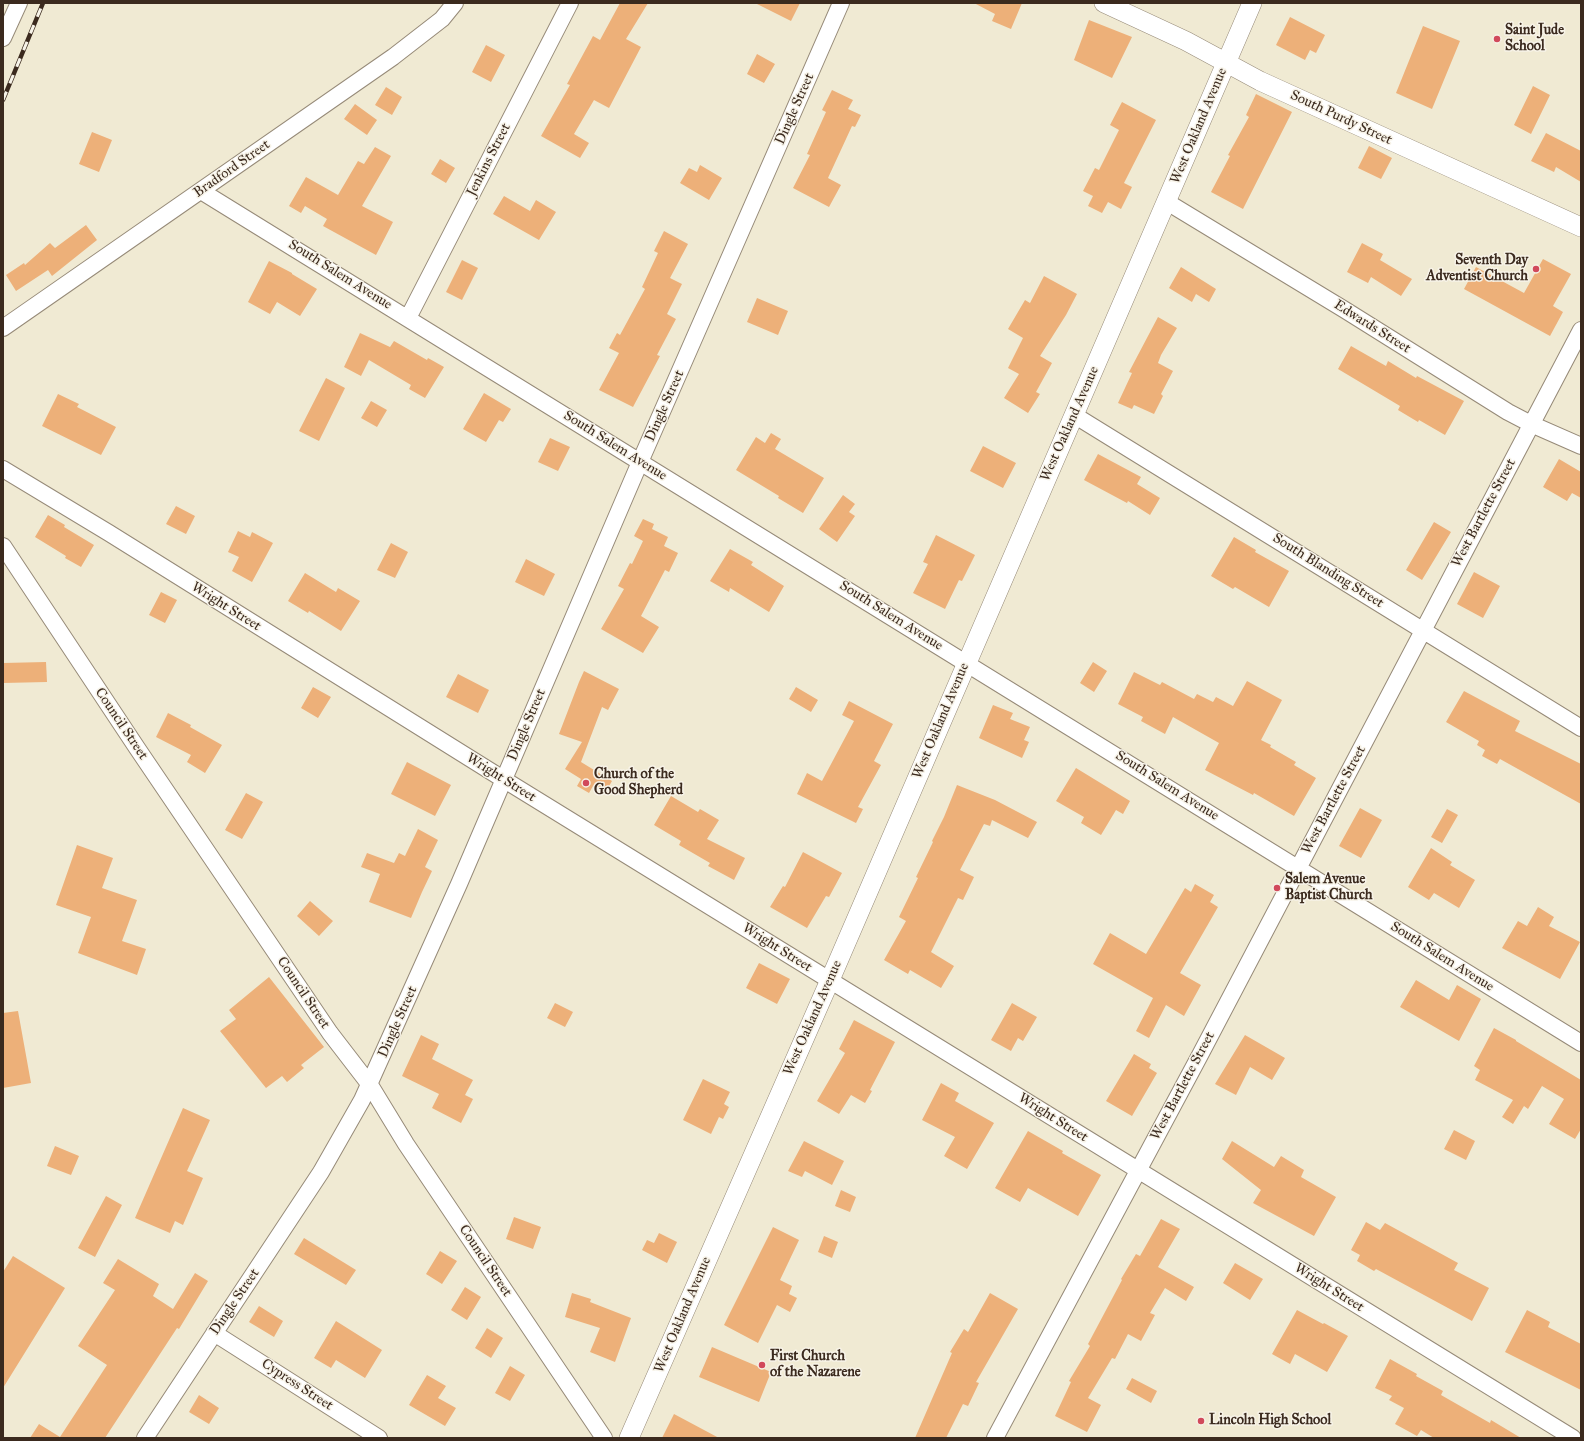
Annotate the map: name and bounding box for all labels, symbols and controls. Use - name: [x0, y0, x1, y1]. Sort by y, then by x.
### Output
- place label: Saint Jude School: [1505, 23, 1564, 56]
- marker: Saint Jude School: [1492, 34, 1502, 44]
- street label: West Oakland Avenue: [1167, 66, 1231, 186]
- street label: Dingle Street: [772, 71, 818, 147]
- street label: South Purdy Street: [1287, 87, 1395, 149]
- street label: Jenkins Street: [463, 121, 515, 199]
- street label: Bradford Street: [191, 137, 273, 201]
- street label: South Salem Avenue: [285, 236, 395, 314]
- place label: Seventh Day Adventist Church: [1426, 253, 1528, 286]
- marker: Seventh Day Adventist Church: [1531, 264, 1541, 274]
- street label: Edwards Street: [1331, 297, 1413, 357]
- street label: West Oakland Avenue: [1037, 364, 1103, 484]
- street label: Dingle Street: [642, 368, 688, 444]
- street label: South Salem Avenue: [560, 407, 670, 485]
- street label: West Bartlette Street: [1448, 456, 1520, 570]
- street label: South Blanding Street: [1269, 530, 1387, 612]
- street label: South Salem Avenue: [836, 577, 946, 655]
- street label: Wright Street: [188, 579, 264, 635]
- street label: West Oakland Avenue: [909, 661, 973, 781]
- street label: Council Street: [91, 685, 151, 763]
- street label: Dingle Street: [504, 687, 550, 763]
- street label: West Bartlette Street: [1298, 743, 1370, 857]
- street label: South Salem Avenue: [1112, 747, 1222, 825]
- street label: Wright Street: [463, 750, 539, 806]
- place label: Church of the Good Shepherd: [594, 767, 683, 800]
- marker: Church of the Good Shepherd: [581, 778, 591, 788]
- place label: Salem Avenue Baptist Church: [1285, 872, 1373, 904]
- marker: Salem Avenue Baptist Church: [1272, 883, 1282, 893]
- street label: South Salem Avenue: [1387, 918, 1497, 996]
- street label: Wright Street: [739, 920, 815, 976]
- street label: Council Street: [273, 954, 333, 1032]
- street label: West Oakland Avenue: [780, 958, 846, 1078]
- street label: Dingle Street: [375, 984, 421, 1060]
- street label: West Bartlette Street: [1147, 1029, 1219, 1143]
- street label: Wright Street: [1015, 1090, 1091, 1146]
- street label: Council Street: [455, 1222, 515, 1300]
- street label: West Oakland Avenue: [651, 1255, 715, 1375]
- street label: Wright Street: [1291, 1260, 1367, 1316]
- street label: Dingle Street: [207, 1266, 263, 1338]
- place label: First Church of the Nazarene: [770, 1349, 861, 1382]
- street label: Cypress Street: [258, 1356, 336, 1414]
- marker: First Church of the Nazarene: [757, 1360, 767, 1370]
- place label: Lincoln High School: [1209, 1413, 1331, 1429]
- marker: Lincoln High School: [1196, 1416, 1206, 1426]

